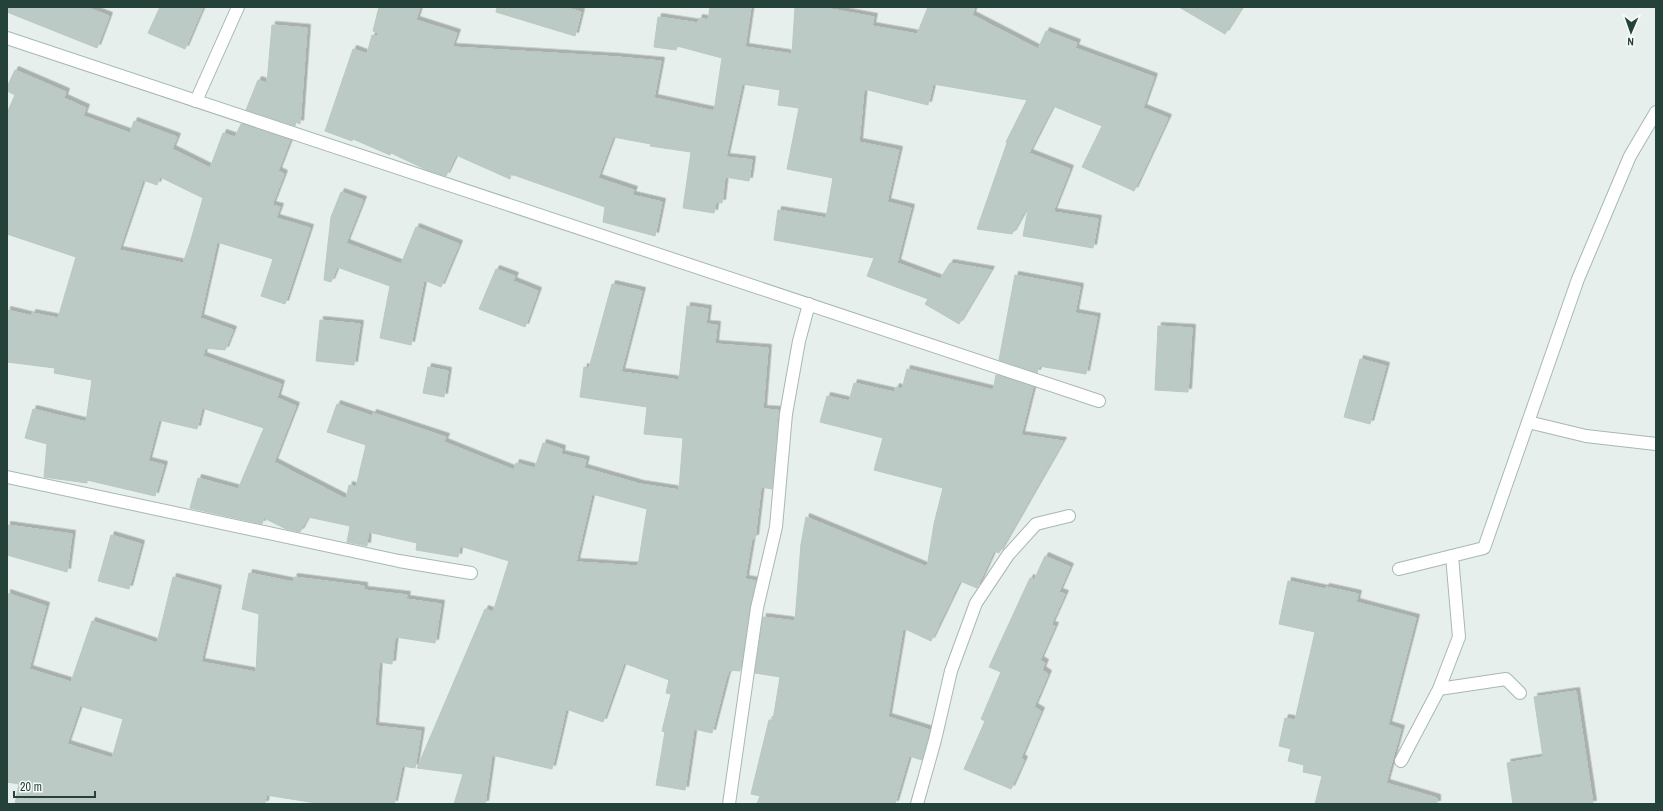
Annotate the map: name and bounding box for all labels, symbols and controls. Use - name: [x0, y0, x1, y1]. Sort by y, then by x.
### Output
- north arrow: [1611, 12, 1651, 52]
- text: N: [1627, 35, 1634, 49]
- scale bar: [14, 773, 95, 799]
- text: 20 m: [20, 779, 42, 795]

